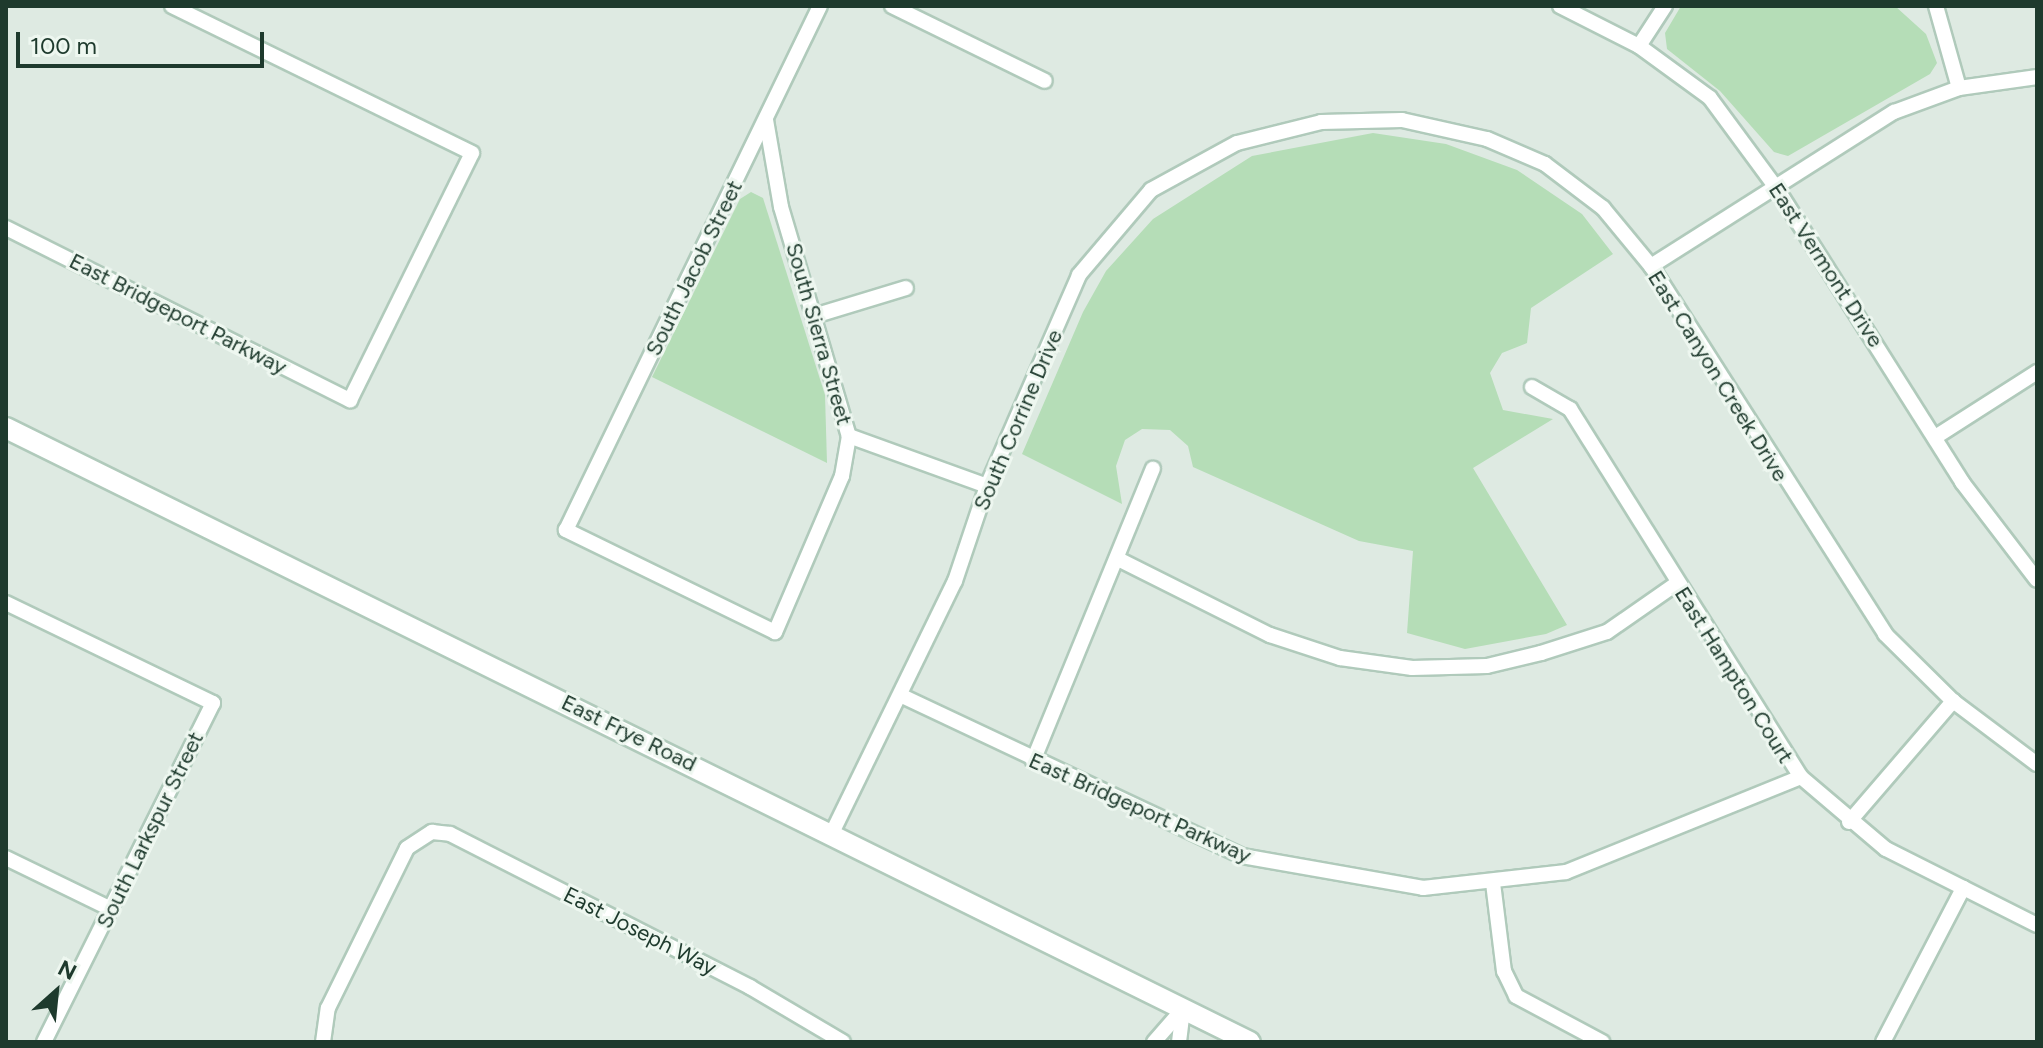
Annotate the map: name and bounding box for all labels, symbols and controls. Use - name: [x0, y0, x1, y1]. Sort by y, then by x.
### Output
- scale bar: [20, 16, 268, 66]
- text: 100 m: [30, 31, 97, 60]
- street label: South Jacob Street: [640, 176, 748, 360]
- street label: East Vermont Drive: [1763, 178, 1889, 352]
- street label: South Sierra Street: [780, 240, 858, 428]
- street label: East Bridgeport Parkway: [65, 248, 291, 380]
- street label: East Canyon Creek Drive: [1642, 266, 1794, 486]
- street label: South Corrine Drive: [968, 326, 1068, 514]
- street label: East Hampton Court: [1669, 582, 1799, 768]
- street label: East Frye Road: [557, 689, 701, 777]
- street label: South Larkspur Street: [91, 727, 209, 933]
- street label: East Bridgeport Parkway: [1025, 747, 1255, 869]
- street label: East Joseph Way: [559, 881, 721, 981]
- north arrow: [16, 952, 96, 1032]
- text: N: [53, 954, 81, 986]

